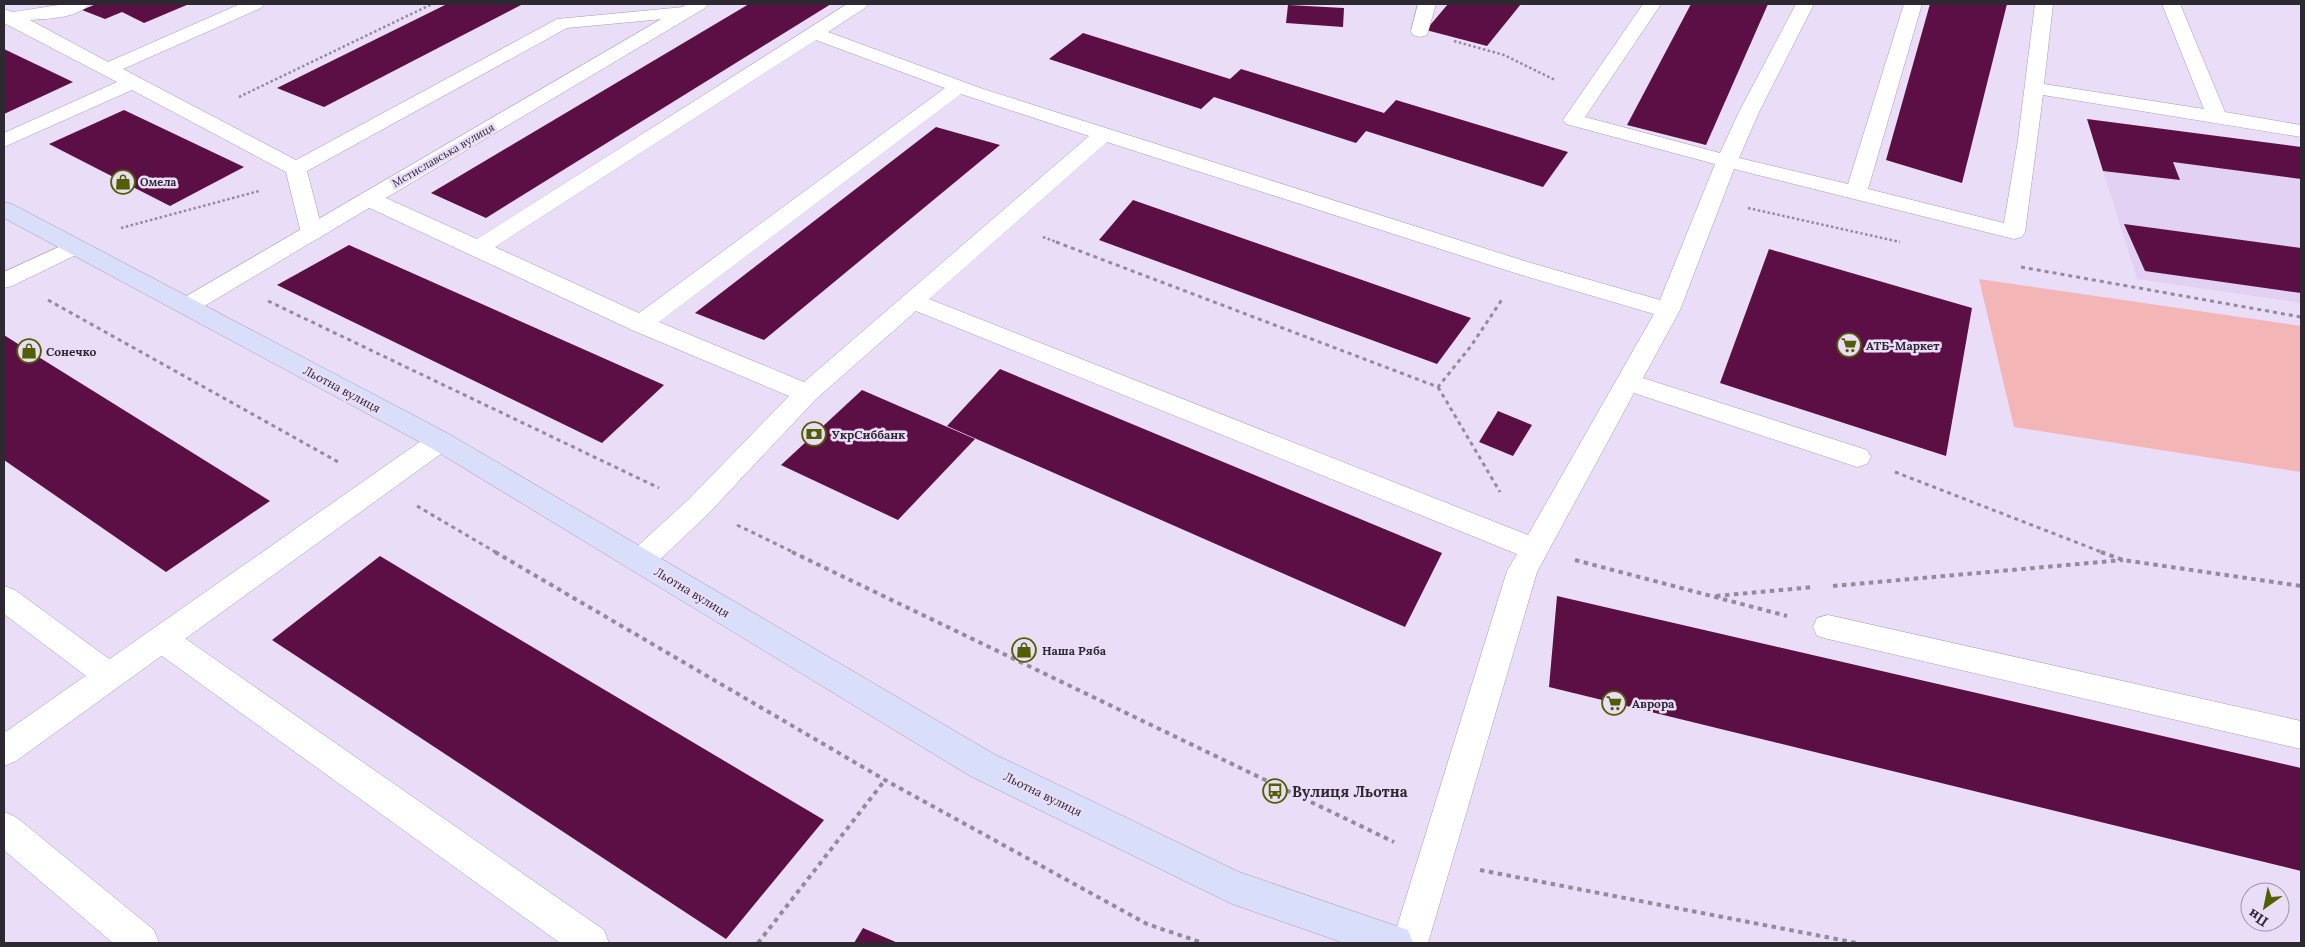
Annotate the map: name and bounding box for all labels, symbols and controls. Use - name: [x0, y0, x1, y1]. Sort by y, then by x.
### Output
- street label: Мстиславська вулиця: [389, 120, 497, 190]
- shop icon: Омела: [110, 169, 136, 195]
- place label: Омела: [140, 175, 177, 189]
- supermarket icon: АТБ-Маркет: [1836, 332, 1862, 358]
- shop icon: Сонечко: [16, 338, 42, 364]
- place label: АТБ-Маркет: [1866, 338, 1940, 353]
- place label: Сонечко: [46, 344, 96, 359]
- street label: Льотна вулиця: [301, 362, 383, 416]
- bank icon: УкрСиббанк: [801, 421, 827, 447]
- place label: УкрСиббанк: [832, 427, 905, 442]
- street label: Льотна вулиця: [652, 564, 732, 620]
- shop icon: Наша Ряба: [1011, 637, 1037, 663]
- place label: Наша Ряба: [1042, 643, 1107, 658]
- supermarket icon: Аврора: [1601, 690, 1627, 716]
- place label: Аврора: [1632, 696, 1675, 711]
- street label: Льотна вулиця: [1001, 769, 1085, 819]
- bus stop icon: Вулиця Льотна: [1262, 778, 1288, 804]
- place label: Вулиця Льотна: [1292, 782, 1408, 801]
- north arrow: [2240, 882, 2290, 932]
- text: Пн: [2245, 905, 2271, 931]

